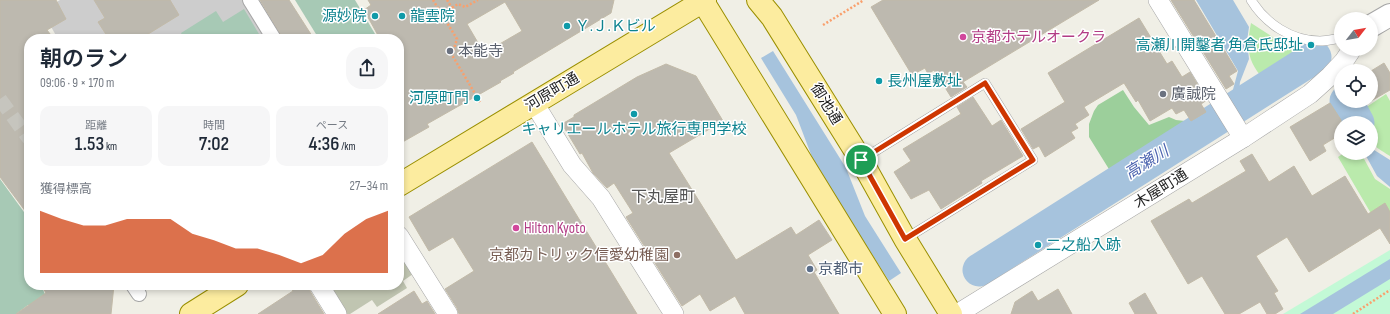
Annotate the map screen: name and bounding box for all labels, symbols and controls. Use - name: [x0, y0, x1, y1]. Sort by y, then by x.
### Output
- place label: 源妙院: [322, 7, 367, 26]
- place label: 龍雲院: [410, 7, 455, 26]
- marker: 源妙院: [370, 11, 380, 21]
- marker: 龍雲院: [397, 11, 407, 21]
- north arrow: [1334, 12, 1378, 56]
- map controls: [1334, 12, 1378, 160]
- place label: Ｙ.Ｊ.Ｋビル: [575, 17, 656, 36]
- marker: Ｙ.Ｊ.Ｋビル: [562, 21, 572, 31]
- place label: 京都ホテルオークラ: [971, 28, 1106, 47]
- marker: 京都ホテルオークラ: [958, 32, 968, 42]
- place label: 高瀬川開鑿者 角倉氏邸址: [1136, 36, 1303, 55]
- marker: 高瀬川開鑿者 角倉氏邸址: [1306, 40, 1316, 50]
- place label: 本能寺: [458, 42, 503, 61]
- text: 朝のラン: [40, 46, 128, 73]
- marker: 本能寺: [445, 46, 455, 56]
- button: share: [346, 47, 388, 89]
- button: locate: [1334, 64, 1378, 108]
- street label: 河原町通: [521, 68, 583, 116]
- place label: 長州屋敷址: [887, 72, 962, 91]
- text: 09:06 · 9 × 170 m: [40, 75, 114, 91]
- marker: 長州屋敷址: [874, 76, 884, 86]
- street label: 御池通: [806, 80, 846, 128]
- place label: 廣誠院: [1171, 85, 1216, 104]
- place label: 河原町門: [409, 89, 469, 108]
- marker: 廣誠院: [1158, 89, 1168, 99]
- marker: 河原町門: [472, 93, 482, 103]
- marker: キャリエールホテル旅行専門学校: [629, 109, 639, 119]
- button: layers: [1334, 116, 1378, 160]
- text: 距離: [85, 119, 107, 132]
- text: 時間: [203, 119, 225, 132]
- text: ペース: [316, 119, 348, 132]
- place label: キャリエールホテル旅行専門学校: [521, 120, 747, 139]
- text: 1.53: [75, 132, 104, 156]
- text: 7:02: [199, 132, 229, 156]
- text: 4:36: [308, 132, 339, 156]
- text: km: [104, 140, 117, 153]
- text: /km: [339, 140, 356, 153]
- water label: 高瀬川: [1122, 141, 1174, 184]
- pin: [844, 143, 878, 177]
- icon: arrive: [850, 149, 872, 171]
- street label: 木屋町通: [1131, 165, 1191, 213]
- text: 27–34 m: [350, 178, 388, 194]
- text: 獲得標高: [40, 181, 92, 197]
- district label: 下丸屋町: [631, 188, 695, 207]
- place label: Hilton Kyoto: [524, 219, 586, 238]
- marker: Hilton Kyoto: [511, 223, 521, 233]
- place label: 二之船入跡: [1046, 236, 1121, 255]
- marker: 二之船入跡: [1033, 240, 1043, 250]
- place label: 京都カトリック信愛幼稚園: [489, 246, 669, 265]
- marker: 京都カトリック信愛幼稚園: [672, 250, 682, 260]
- place label: 京都市: [818, 260, 863, 279]
- marker: 京都市: [805, 264, 815, 274]

